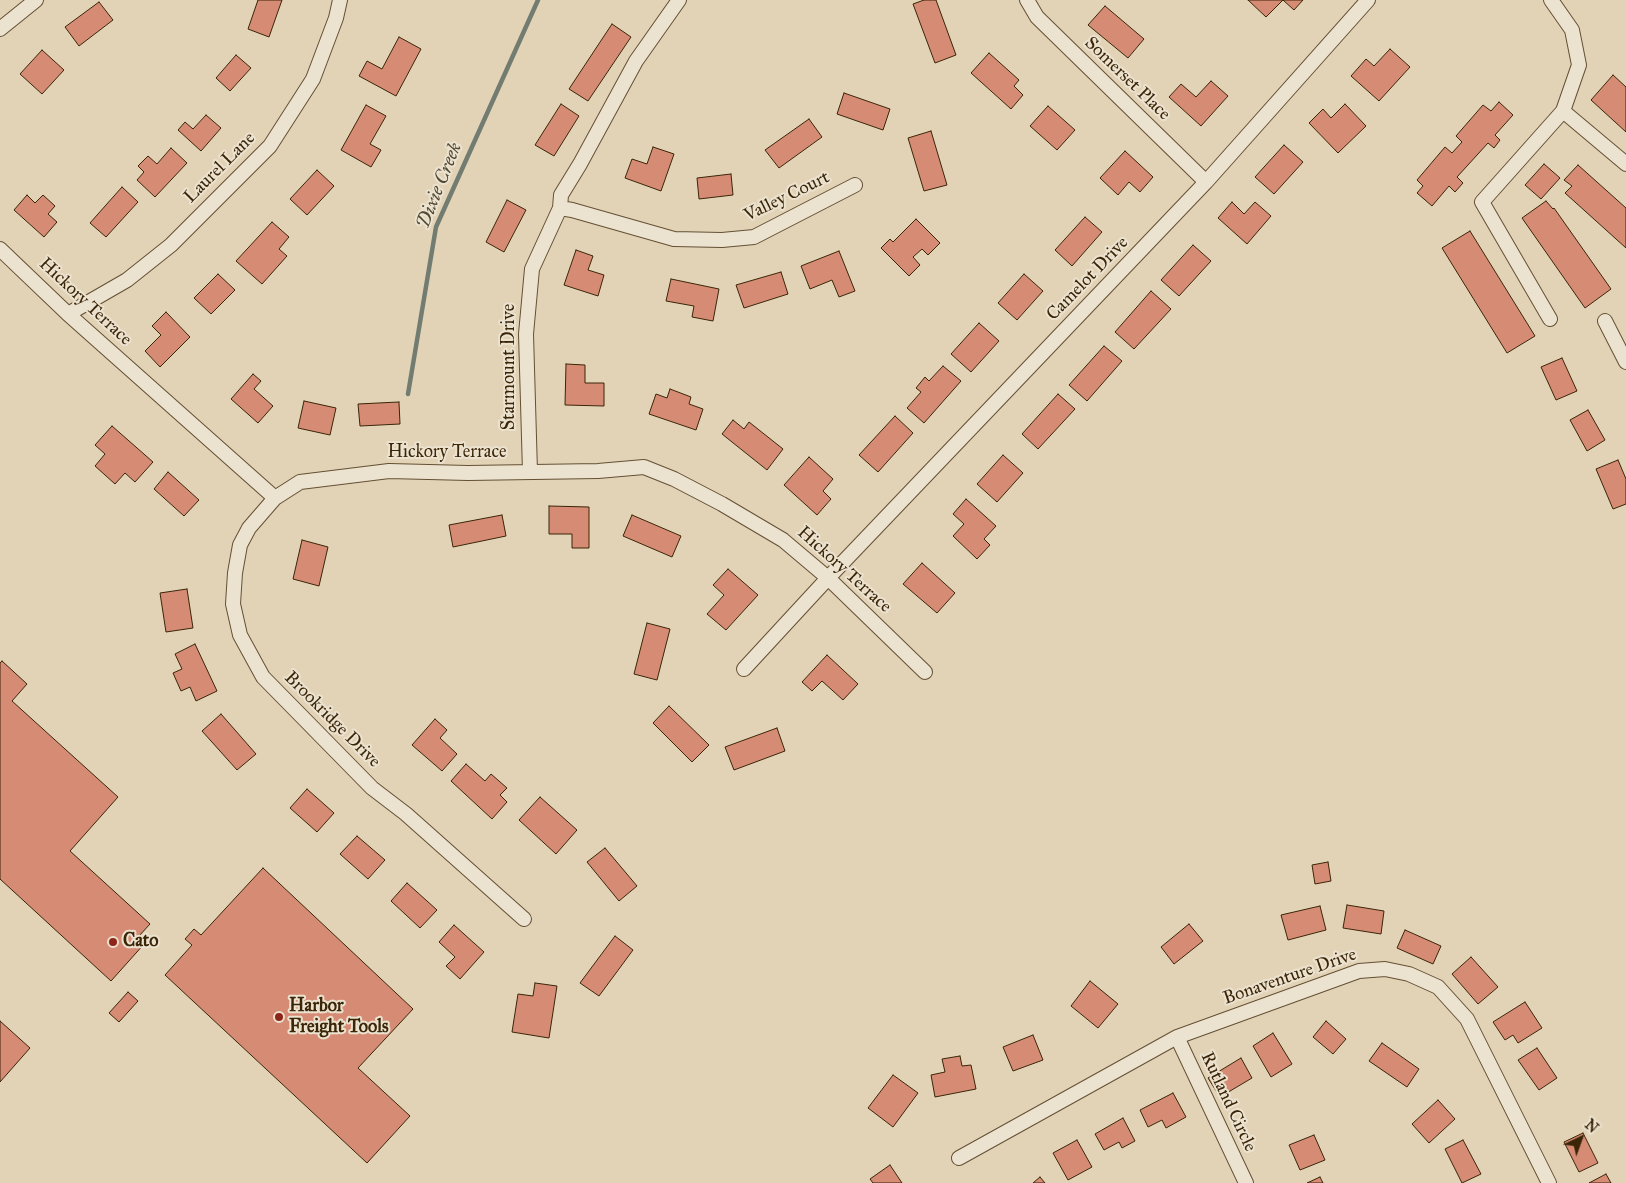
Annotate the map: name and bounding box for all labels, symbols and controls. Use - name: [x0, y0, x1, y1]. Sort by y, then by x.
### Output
- street label: Somerset Place: [1080, 33, 1174, 125]
- street label: Laurel Lane: [180, 128, 260, 208]
- water label: Dixie Creek: [412, 140, 468, 232]
- street label: Valley Court: [741, 167, 833, 227]
- street label: Camelot Drive: [1043, 233, 1133, 325]
- street label: Hickory Terrace: [34, 254, 136, 350]
- street label: Starmount Drive: [499, 304, 521, 430]
- street label: Hickory Terrace: [388, 442, 506, 464]
- street label: Hickory Terrace: [793, 522, 895, 618]
- street label: Brookridge Drive: [279, 667, 385, 773]
- place label: Cato: [123, 931, 158, 953]
- marker: Cato: [107, 936, 119, 948]
- street label: Bonaventure Drive: [1221, 944, 1359, 1010]
- place label: Harbor Freight Tools: [289, 996, 389, 1038]
- marker: Harbor Freight Tools: [273, 1011, 285, 1023]
- street label: Rutland Circle: [1196, 1049, 1260, 1155]
- north arrow: [1556, 1113, 1606, 1163]
- text: N: [1581, 1116, 1601, 1137]

